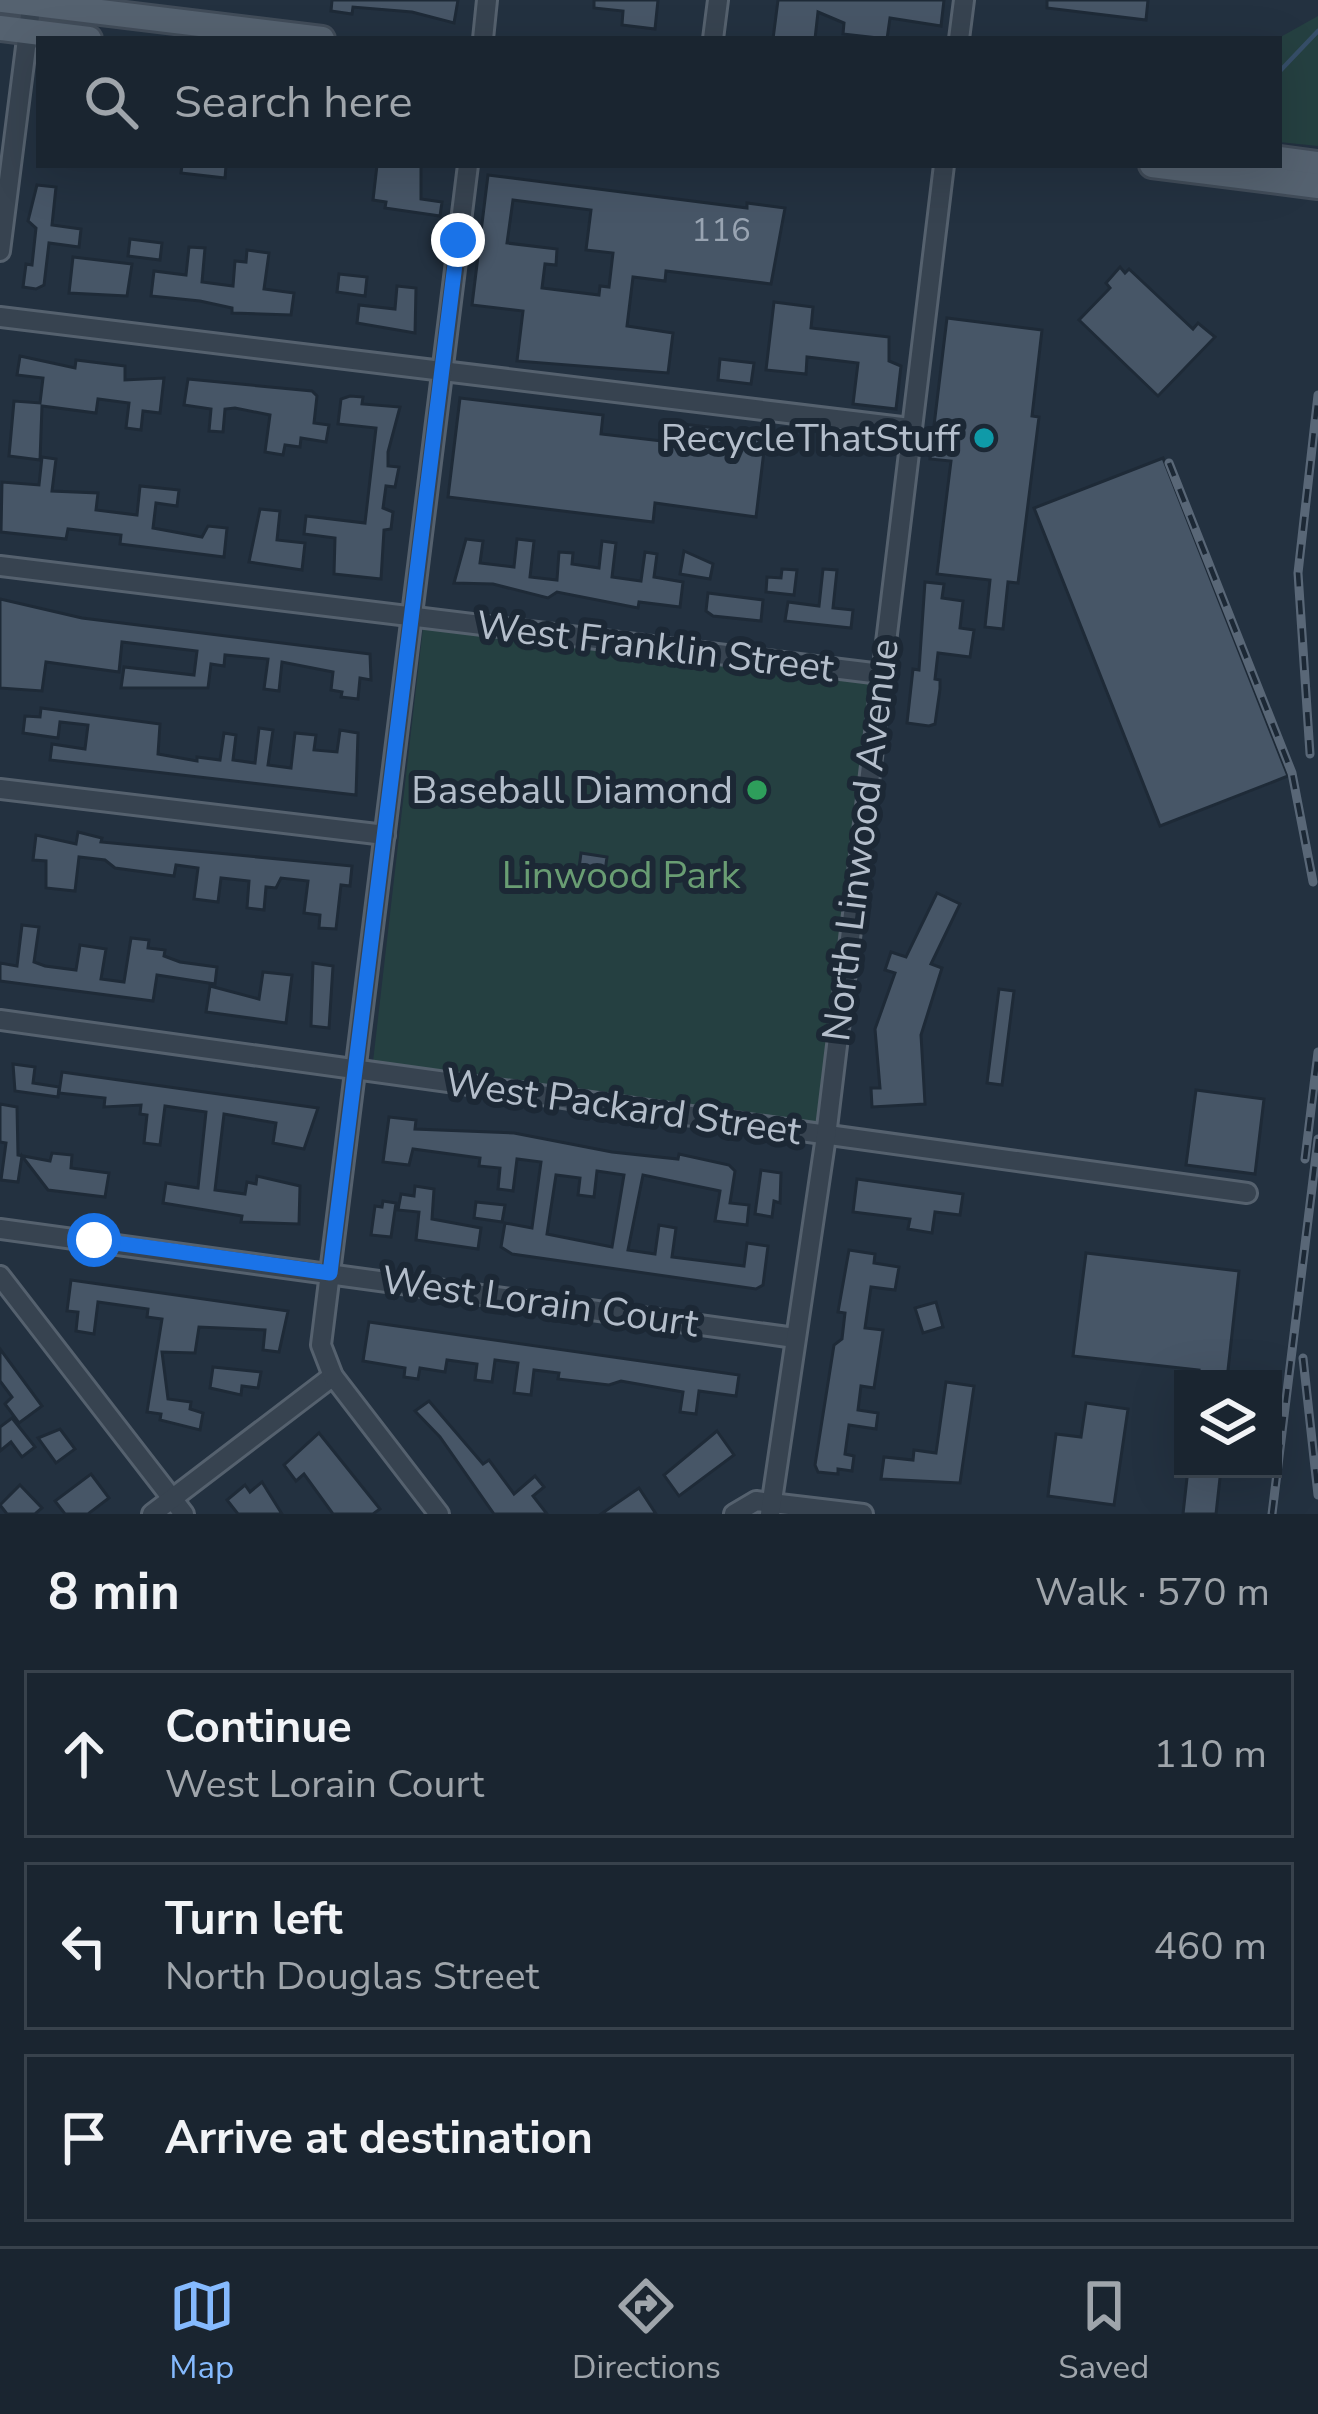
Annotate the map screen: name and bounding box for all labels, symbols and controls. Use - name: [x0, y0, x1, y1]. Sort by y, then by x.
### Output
- search box: [36, 36, 1282, 168]
- icon: search: [78, 69, 144, 135]
- text: Search here: [174, 72, 413, 133]
- house number: 116: [691, 208, 751, 253]
- route end: [431, 213, 485, 267]
- place label: RecycleThatStuff: [661, 412, 961, 465]
- marker: RecycleThatStuff: [971, 425, 997, 451]
- street label: West Franklin Street: [473, 599, 837, 695]
- street label: North Linwood Avenue: [810, 636, 912, 1044]
- place label: Baseball Diamond: [411, 764, 733, 817]
- marker: Baseball Diamond: [744, 777, 770, 803]
- park label: Linwood Park: [502, 849, 741, 902]
- street label: West Packard Street: [442, 1056, 805, 1158]
- route start: [67, 1213, 121, 1267]
- street label: West Lorain Court: [378, 1254, 702, 1350]
- map controls: [1174, 1370, 1282, 1478]
- button: layers: [1174, 1370, 1282, 1478]
- text: 8 min: [48, 1557, 180, 1627]
- text: Walk · 570 m: [1035, 1566, 1270, 1619]
- text: Continue: [165, 1697, 352, 1758]
- icon: ahead: [51, 1721, 117, 1787]
- text: 110 m: [1153, 1728, 1267, 1781]
- text: West Lorain Court: [165, 1758, 484, 1811]
- text: Turn left: [165, 1889, 343, 1950]
- icon: left: [51, 1913, 117, 1979]
- text: 460 m: [1153, 1920, 1267, 1973]
- text: North Douglas Street: [165, 1950, 539, 2003]
- icon: arrive: [51, 2105, 117, 2171]
- text: Arrive at destination: [165, 2108, 593, 2169]
- tab: Map: [169, 2273, 235, 2390]
- tab: Directions: [572, 2273, 721, 2390]
- tab: Saved: [1058, 2273, 1149, 2390]

